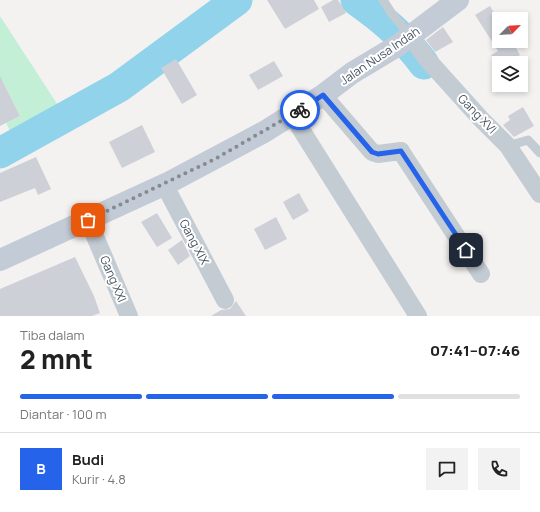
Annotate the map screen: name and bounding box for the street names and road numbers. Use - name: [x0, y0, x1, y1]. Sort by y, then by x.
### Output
- street label: Jalan Nusa Indah: [337, 23, 423, 89]
- street label: Gang XVI: [454, 90, 501, 137]
- street label: Gang XIX: [175, 216, 214, 268]
- street label: Gang XXI: [96, 253, 131, 305]

